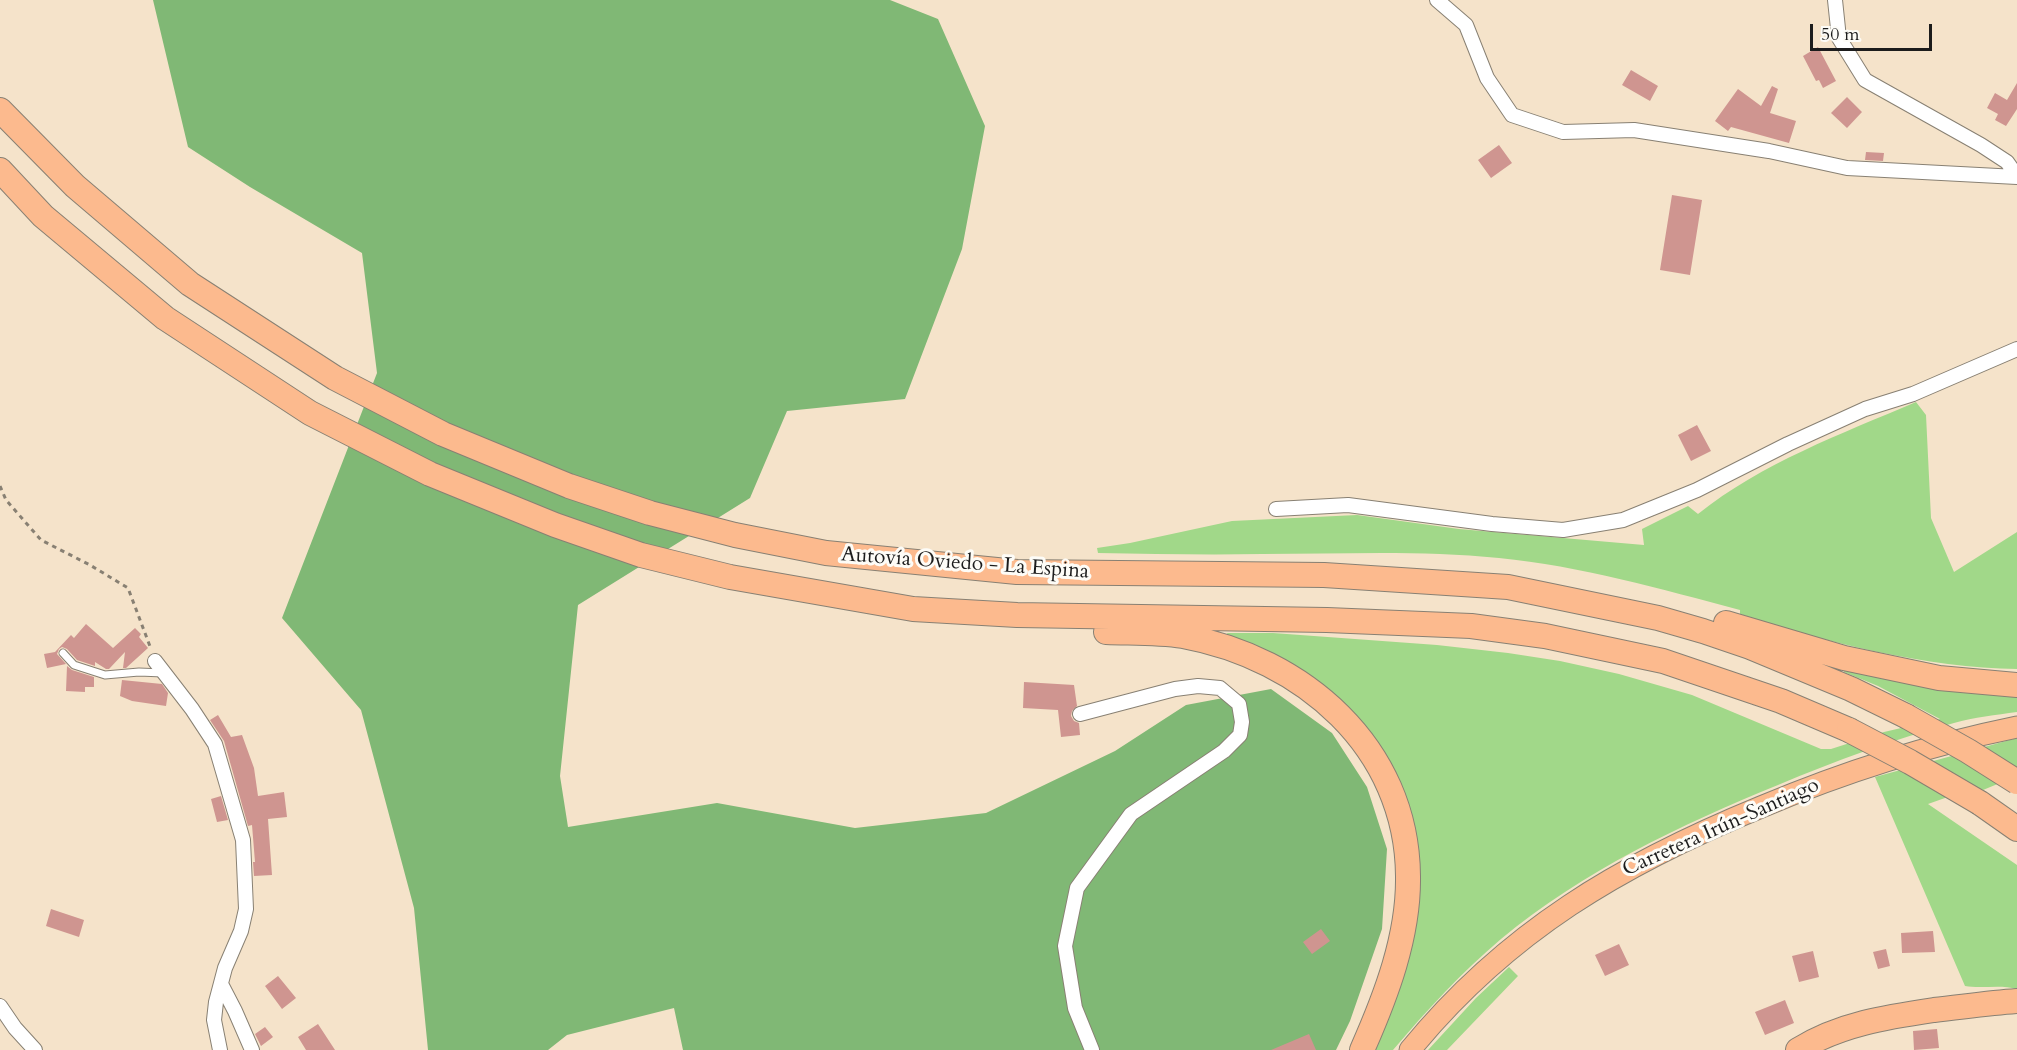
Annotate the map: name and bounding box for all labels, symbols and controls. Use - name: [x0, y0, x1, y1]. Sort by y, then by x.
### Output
- scale bar: [1813, 12, 1934, 50]
- text: 50 m: [1821, 22, 1860, 47]
- street label: Autovía Oviedo - La Espina: [840, 543, 1090, 585]
- street label: Carretera Irún-Santiago: [1619, 773, 1823, 883]

